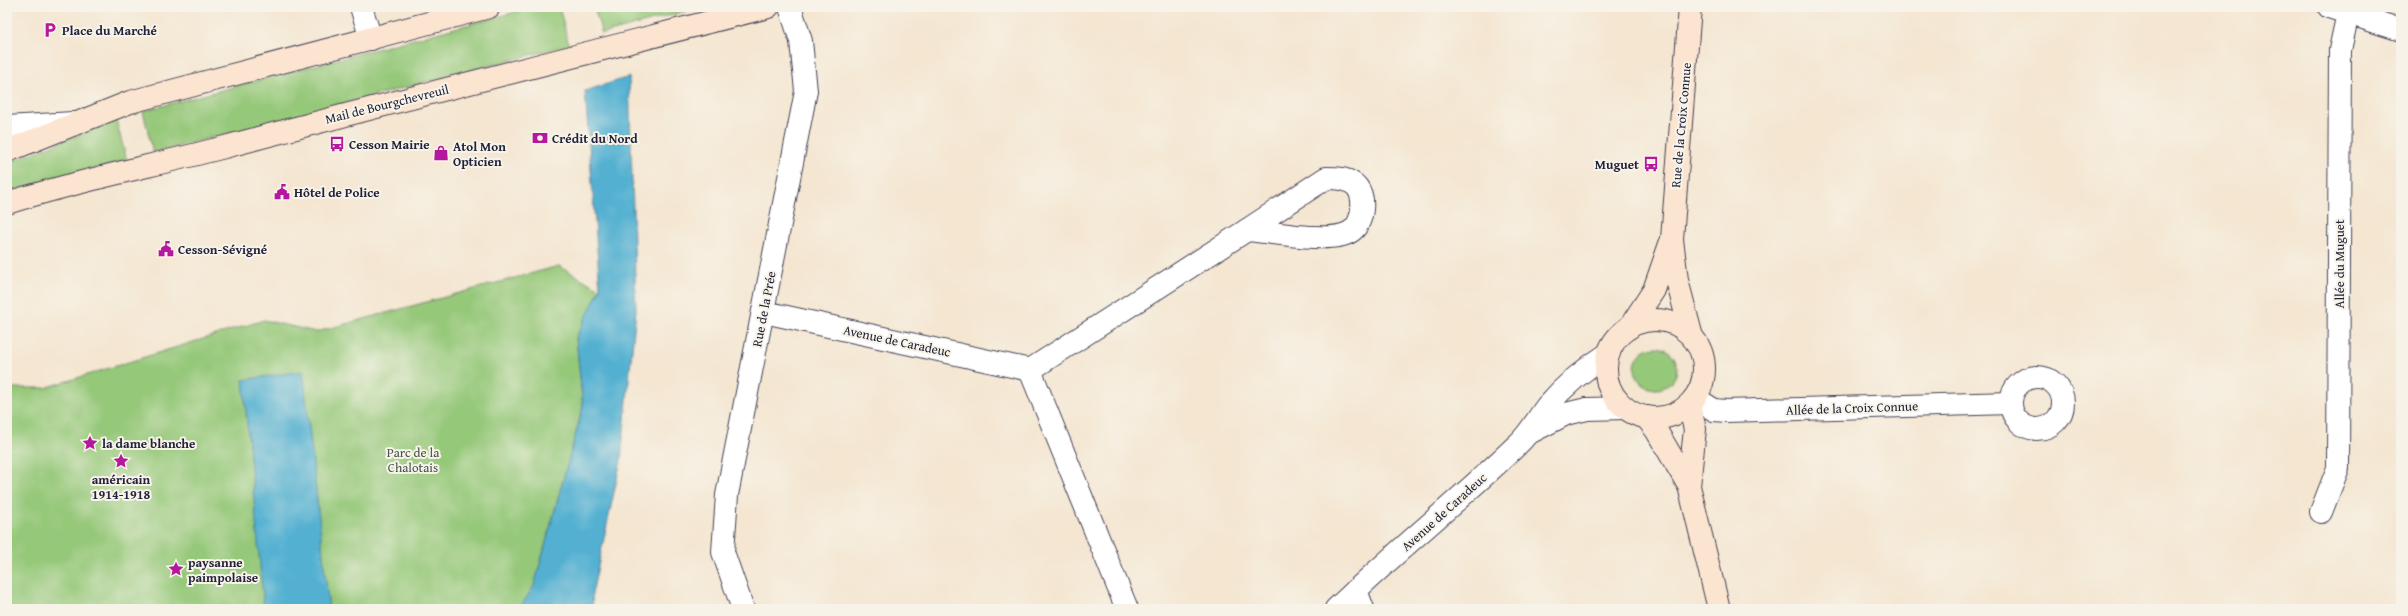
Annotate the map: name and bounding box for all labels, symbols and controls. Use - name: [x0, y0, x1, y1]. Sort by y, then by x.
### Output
- parking icon: Place du Marché: [41, 21, 59, 39]
- place label: Place du Marché: [62, 21, 157, 40]
- street label: Rue de la Croix Connue: [1666, 62, 1696, 188]
- street label: Mail de Bourgchevreuil: [323, 79, 451, 129]
- bank icon: Crédit du Nord: [531, 129, 549, 147]
- place label: Crédit du Nord: [552, 129, 638, 148]
- bus stop icon: Cesson Mairie: [328, 135, 346, 153]
- place label: Cesson Mairie: [349, 135, 430, 154]
- place label: Atol Mon Opticien: [453, 137, 506, 171]
- shop icon: Atol Mon Opticien: [432, 144, 450, 162]
- place label: Muguet: [1595, 155, 1639, 174]
- bus stop icon: Muguet: [1642, 155, 1660, 173]
- public building icon: Hôtel de Police: [273, 183, 291, 201]
- place label: Hôtel de Police: [294, 183, 380, 202]
- street label: Allée du Muguet: [2330, 219, 2349, 308]
- public building icon: Cesson-Sévigné: [157, 240, 175, 258]
- place label: Cesson-Sévigné: [178, 240, 267, 259]
- street label: Rue de la Prée: [747, 270, 781, 348]
- street label: Avenue de Caradeuc: [842, 320, 953, 362]
- street label: Allée de la Croix Connue: [1786, 396, 1918, 420]
- place icon: la dame blanche: [81, 434, 99, 452]
- place label: la dame blanche: [102, 434, 195, 453]
- park label: Parc de la Chalotais: [387, 443, 440, 477]
- place icon: américain 1914-1918: [112, 452, 130, 470]
- street label: Avenue de Caradeuc: [1397, 468, 1491, 556]
- place label: américain 1914-1918: [92, 470, 151, 504]
- place label: paysanne paimpolaise: [188, 553, 258, 587]
- place icon: paysanne paimpolaise: [167, 560, 185, 578]

